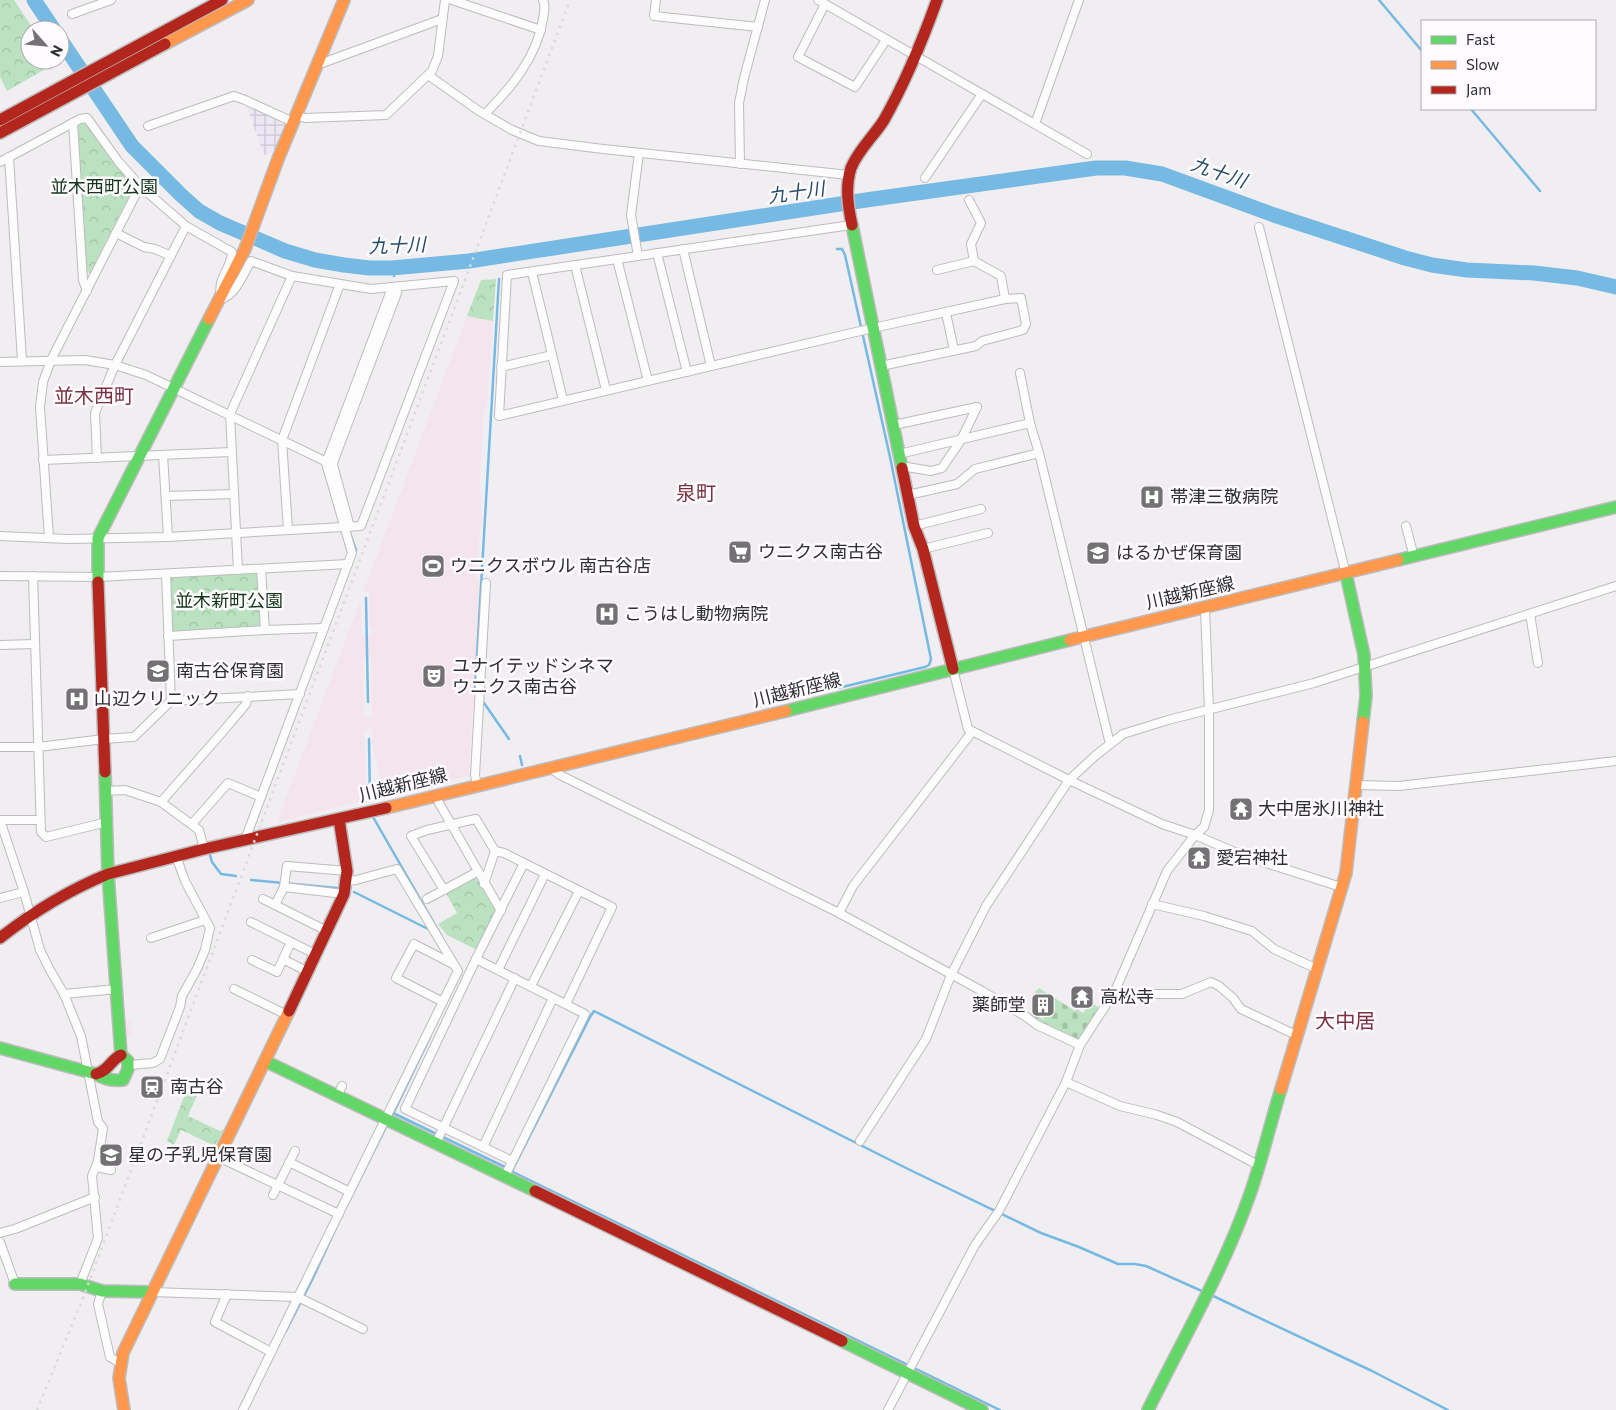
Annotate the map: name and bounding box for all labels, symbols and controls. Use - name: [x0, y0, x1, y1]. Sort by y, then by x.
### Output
- north arrow: [20, 20, 70, 70]
- legend: [1421, 20, 1596, 110]
- text: Fast: [1466, 30, 1495, 48]
- text: N: [47, 43, 67, 60]
- text: Slow: [1466, 55, 1499, 73]
- text: Jam: [1466, 80, 1491, 98]
- water label: 九十川: [1188, 151, 1252, 192]
- park label: 並木西町公園: [50, 175, 158, 197]
- water label: 九十川: [766, 176, 828, 207]
- water label: 九十川: [368, 232, 428, 257]
- district label: 並木西町: [54, 383, 134, 407]
- district label: 泉町: [676, 480, 716, 504]
- hospital icon: 帯津三敬病院: [1139, 484, 1165, 510]
- place label: 帯津三敬病院: [1170, 485, 1278, 507]
- supermarket icon: ウニクス南古谷: [727, 539, 753, 565]
- place label: ウニクス南古谷: [758, 540, 883, 562]
- school or university icon: はるかぜ保育園: [1085, 540, 1111, 566]
- place label: はるかぜ保育園: [1116, 541, 1242, 563]
- sports icon: ウニクスボウル 南古谷店: [420, 553, 446, 579]
- place label: ウニクスボウル 南古谷店: [450, 554, 651, 576]
- street label: 川越新座線: [1143, 571, 1236, 613]
- park label: 並木新町公園: [175, 589, 283, 611]
- hospital icon: こうはし動物病院: [594, 601, 620, 627]
- place label: こうはし動物病院: [624, 602, 768, 624]
- place label: ユナイテッドシネマ ウニクス南古谷: [452, 654, 614, 697]
- school or university icon: 南古谷保育園: [145, 658, 171, 684]
- place label: 南古谷保育園: [176, 659, 284, 681]
- theatre icon: ユナイテッドシネマ ウニクス南古谷: [421, 663, 447, 689]
- street label: 川越新座線: [750, 667, 843, 711]
- hospital icon: 山辺クリニック: [64, 686, 90, 712]
- place label: 山辺クリニック: [94, 687, 220, 709]
- street label: 川越新座線: [356, 762, 449, 806]
- temple icon: 大中居氷川神社: [1228, 796, 1254, 822]
- place label: 大中居氷川神社: [1258, 797, 1384, 819]
- temple icon: 愛宕神社: [1186, 845, 1212, 871]
- place label: 愛宕神社: [1216, 846, 1288, 868]
- temple icon: 高松寺: [1069, 984, 1095, 1010]
- place label: 高松寺: [1100, 985, 1154, 1007]
- building icon: 薬師堂: [1030, 992, 1056, 1018]
- place label: 薬師堂: [972, 993, 1026, 1015]
- district label: 大中居: [1315, 1008, 1375, 1032]
- station icon: 南古谷: [139, 1074, 165, 1100]
- place label: 南古谷: [170, 1075, 224, 1097]
- school or university icon: 星の子乳児保育園: [98, 1142, 124, 1168]
- place label: 星の子乳児保育園: [128, 1143, 272, 1165]

